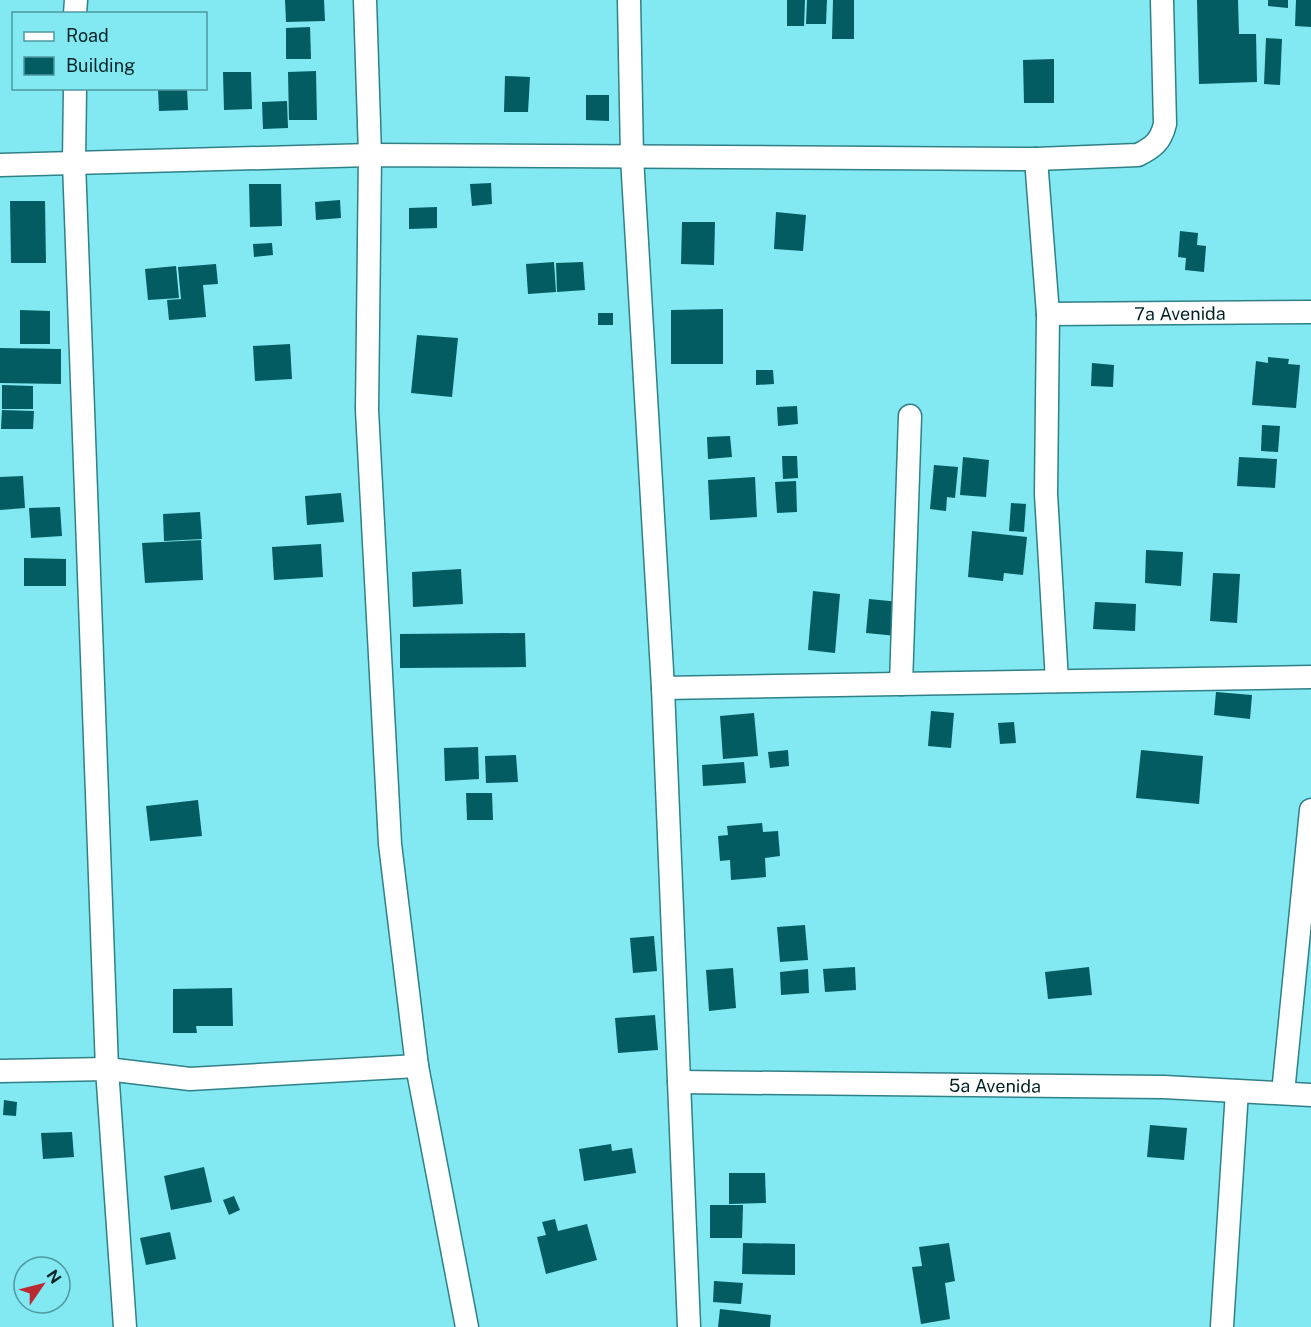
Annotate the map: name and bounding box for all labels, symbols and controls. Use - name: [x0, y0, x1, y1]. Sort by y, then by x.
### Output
- legend: [12, 12, 207, 90]
- text: Road: [66, 25, 109, 46]
- text: Building: [66, 55, 135, 76]
- street label: 7a Avenida: [1134, 302, 1226, 324]
- street label: 5a Avenida: [949, 1074, 1041, 1096]
- north arrow: [12, 1255, 72, 1315]
- text: N: [43, 1266, 65, 1287]

